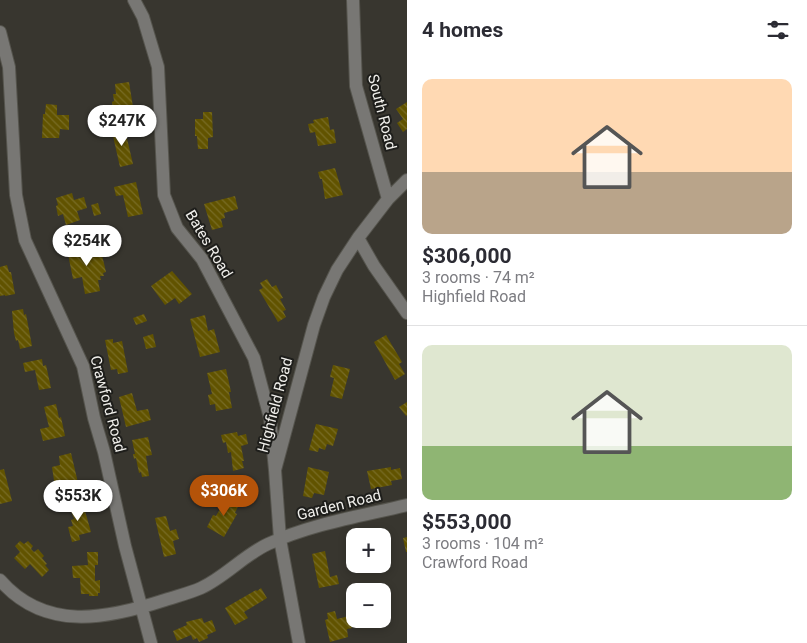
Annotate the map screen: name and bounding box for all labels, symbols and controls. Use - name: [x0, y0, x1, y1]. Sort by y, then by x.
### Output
- icon: filters: [764, 16, 792, 44]
- text: 4 homes: [422, 18, 503, 42]
- street label: South Road: [364, 72, 400, 152]
- pin: $247K: [87, 104, 157, 147]
- text: $247K: [99, 111, 145, 130]
- icon: home: [562, 112, 652, 202]
- street label: Bates Road: [182, 207, 236, 281]
- pin: $254K: [52, 224, 122, 267]
- text: $254K: [64, 231, 110, 250]
- text: $306,000: [422, 244, 512, 268]
- text: 3 rooms · 74 m²: [422, 268, 535, 287]
- text: Highfield Road: [422, 287, 526, 306]
- street label: Crawford Road: [86, 354, 130, 454]
- street label: Highfield Road: [254, 356, 296, 454]
- icon: home: [562, 377, 652, 467]
- pin: $306K: [189, 474, 259, 517]
- pin: $553K: [43, 480, 113, 522]
- text: $306K: [201, 481, 247, 500]
- text: $553K: [55, 486, 101, 505]
- street label: Garden Road: [295, 486, 383, 524]
- text: $553,000: [422, 510, 512, 534]
- map controls: [346, 528, 391, 628]
- button: +: [346, 528, 391, 573]
- text: 3 rooms · 104 m²: [422, 534, 544, 553]
- text: Crawford Road: [422, 553, 528, 572]
- button: −: [346, 583, 391, 628]

